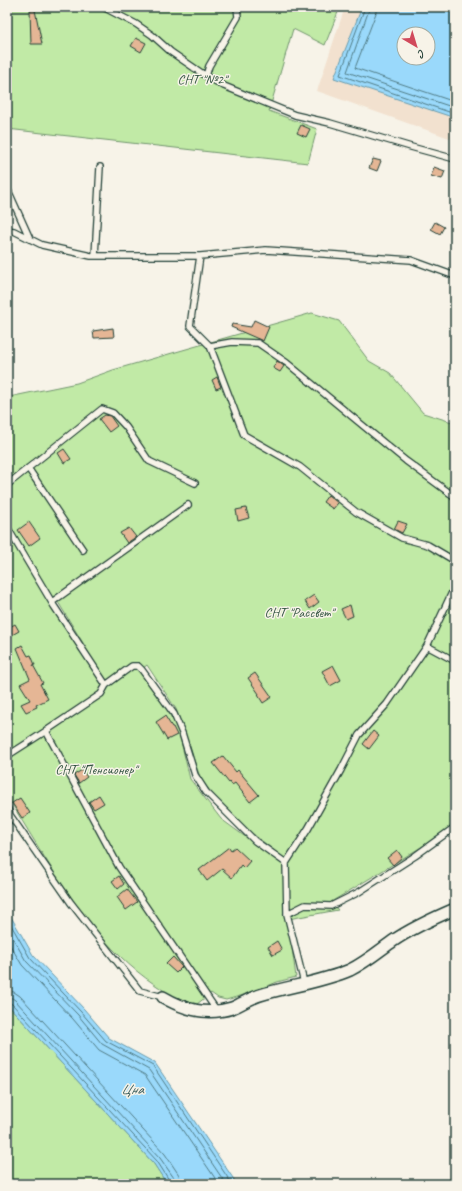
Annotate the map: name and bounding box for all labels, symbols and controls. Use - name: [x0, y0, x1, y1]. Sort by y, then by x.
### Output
- north arrow: [396, 26, 436, 66]
- text: С: [414, 47, 429, 62]
- park label: СНТ "№2": [178, 71, 229, 88]
- park label: СНТ "Рассвет": [265, 604, 336, 621]
- park label: СНТ "Пенсионер": [55, 761, 139, 778]
- water label: Цна: [121, 1080, 145, 1099]

